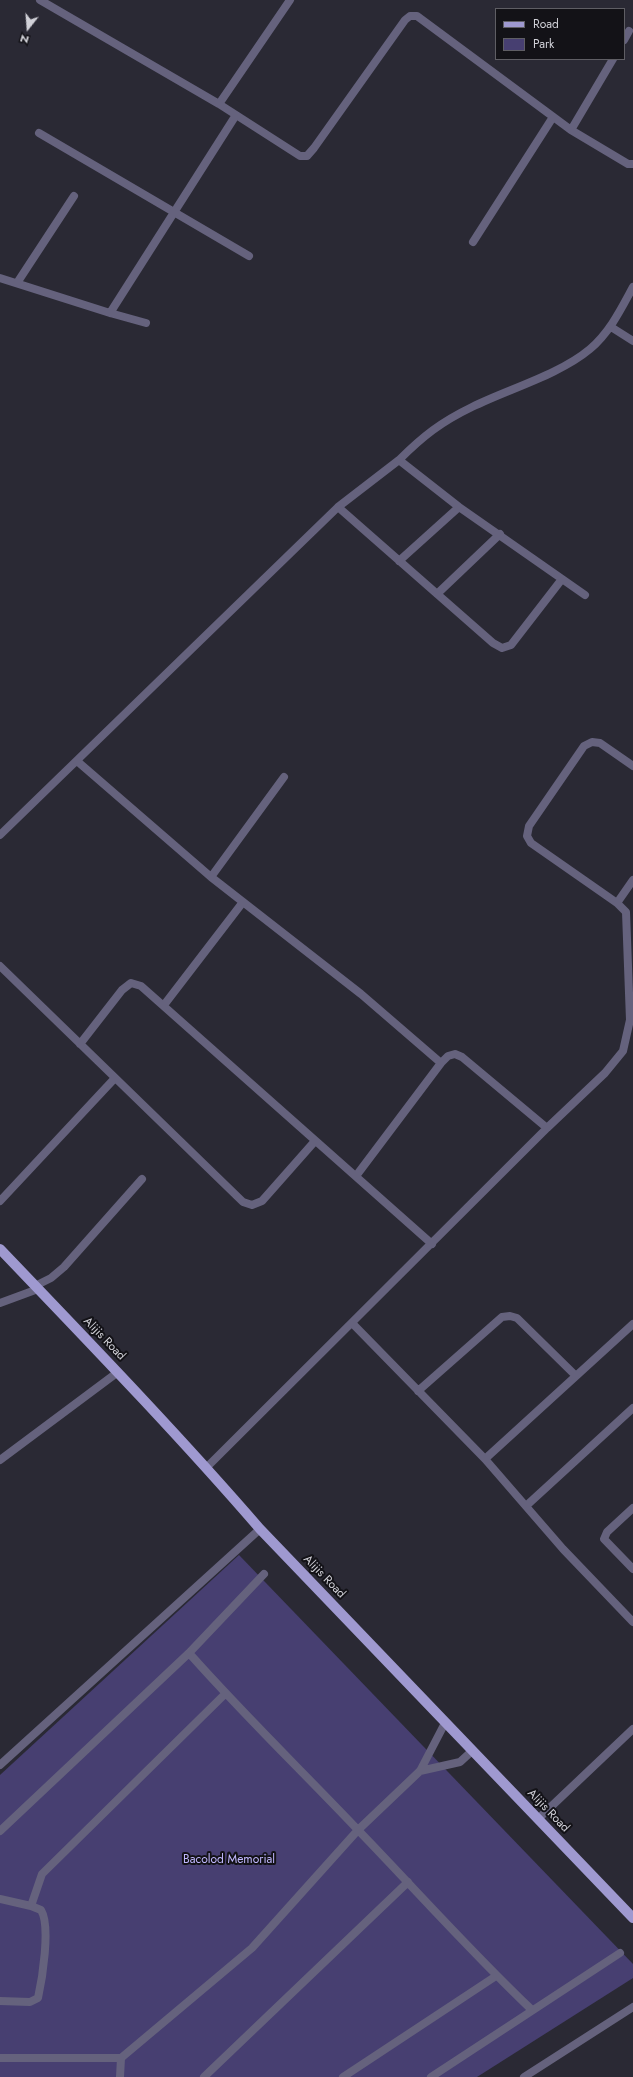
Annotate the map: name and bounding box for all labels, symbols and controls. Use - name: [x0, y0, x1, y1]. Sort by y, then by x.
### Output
- north arrow: [8, 8, 48, 48]
- legend: [495, 8, 625, 60]
- text: Road: [533, 15, 559, 33]
- text: N: [18, 31, 31, 48]
- text: Park: [533, 35, 554, 53]
- street label: Alijis Road: [80, 1314, 128, 1364]
- street label: Alijis Road: [300, 1552, 348, 1602]
- street label: Alijis Road: [524, 1786, 572, 1836]
- park label: Bacolod Memorial: [183, 1853, 275, 1867]

